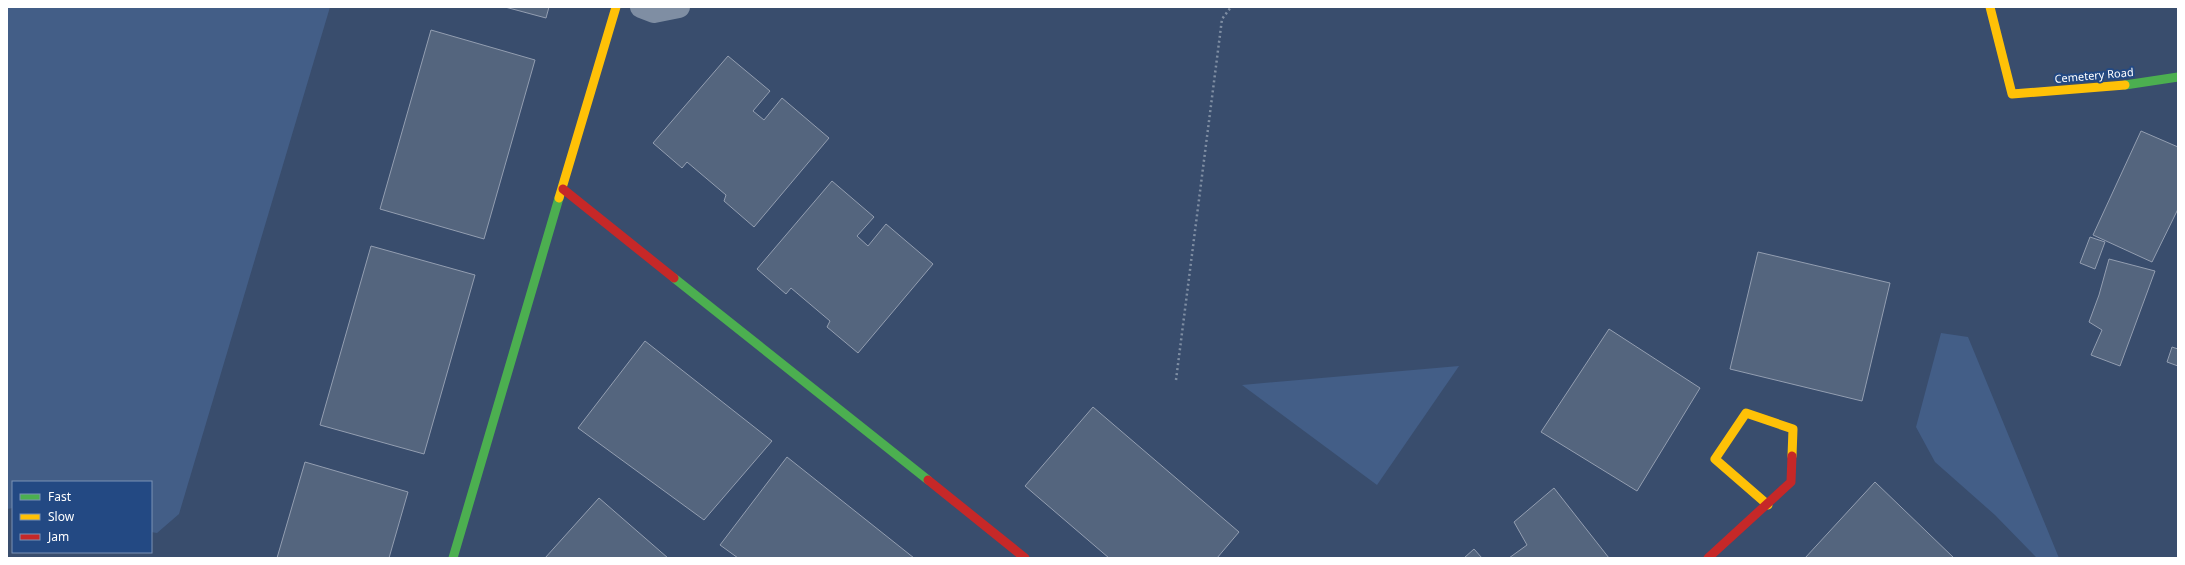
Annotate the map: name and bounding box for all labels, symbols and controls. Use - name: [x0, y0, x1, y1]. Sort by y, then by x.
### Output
- street label: Cemetery Road: [2054, 64, 2134, 86]
- legend: [12, 481, 152, 553]
- text: Fast: [48, 488, 72, 505]
- text: Slow: [48, 508, 75, 525]
- text: Jam: [47, 528, 69, 545]

